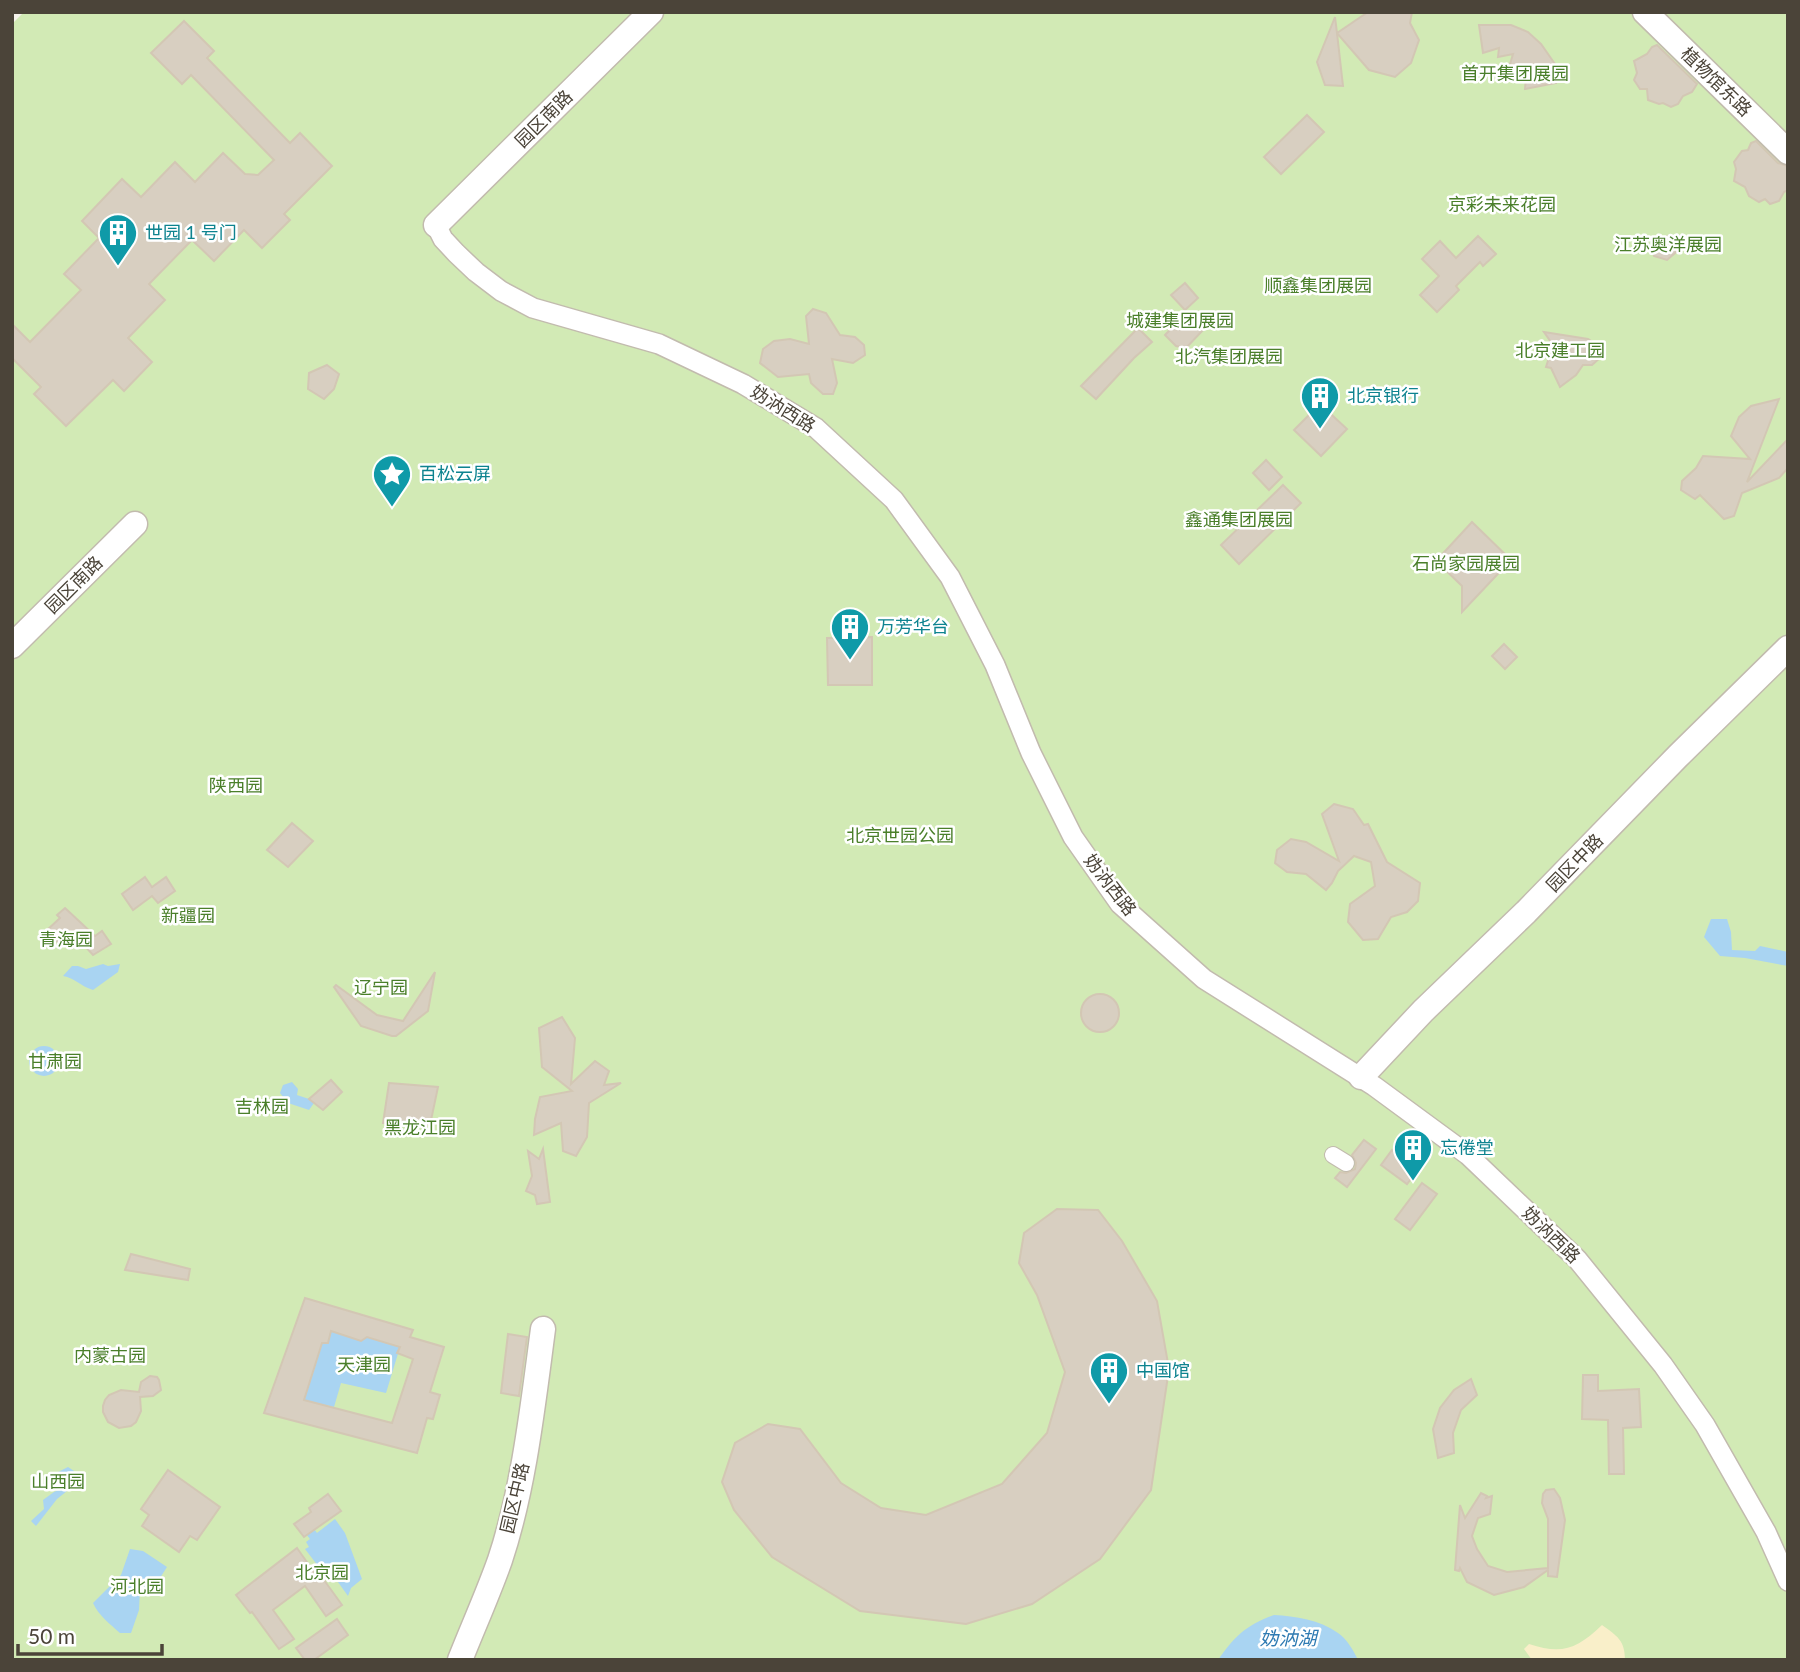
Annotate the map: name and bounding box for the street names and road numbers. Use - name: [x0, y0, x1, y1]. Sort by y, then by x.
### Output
- street label: 植物馆东路: [1677, 42, 1757, 120]
- street label: 园区南路: [510, 85, 577, 152]
- street label: 妫汭西路: [747, 380, 820, 437]
- street label: 园区南路: [40, 551, 107, 618]
- street label: 园区中路: [1541, 829, 1607, 896]
- street label: 妫汭西路: [1080, 849, 1142, 920]
- street label: 妫汭西路: [1518, 1201, 1585, 1267]
- street label: 园区中路: [495, 1460, 533, 1535]

